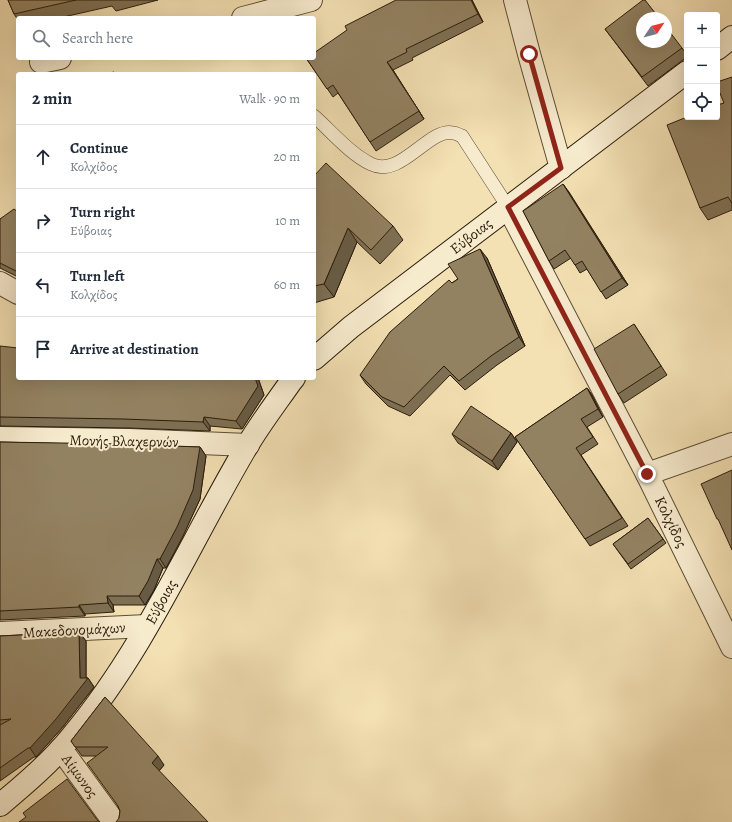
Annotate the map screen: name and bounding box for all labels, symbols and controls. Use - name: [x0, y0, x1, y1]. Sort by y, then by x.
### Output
- north arrow: [636, 12, 672, 48]
- map controls: [684, 12, 720, 120]
- button: +: [684, 12, 720, 48]
- search box: [16, 16, 316, 60]
- icon: search: [30, 27, 52, 49]
- text: Search here: [62, 28, 133, 48]
- route start: [520, 45, 538, 63]
- button: −: [684, 48, 720, 84]
- button: locate: [684, 84, 720, 120]
- text: 2 min: [32, 87, 72, 110]
- text: Walk · 90 m: [239, 90, 300, 107]
- text: Continue: [70, 138, 128, 158]
- icon: ahead: [32, 146, 54, 168]
- text: 20 m: [274, 148, 300, 165]
- text: Κολχίδος: [70, 158, 117, 175]
- text: Turn right: [70, 202, 135, 222]
- icon: right: [32, 210, 54, 232]
- text: 10 m: [275, 212, 300, 229]
- street label: Εύβοιας: [446, 213, 496, 259]
- text: Εύβοιας: [70, 222, 112, 239]
- text: Turn left: [70, 266, 125, 286]
- icon: left: [32, 274, 54, 296]
- text: 60 m: [274, 276, 300, 293]
- text: Κολχίδος: [70, 286, 117, 303]
- icon: arrive: [32, 338, 54, 360]
- text: Arrive at destination: [70, 339, 199, 359]
- street label: Μονής Βλαχερνών: [69, 430, 179, 452]
- route end: [638, 465, 656, 483]
- street label: Κολχίδος: [650, 493, 692, 551]
- street label: Εύβοιας: [141, 576, 181, 628]
- street label: Μακεδονομάχων: [22, 617, 126, 643]
- street label: Αίμωνος: [57, 749, 103, 802]

